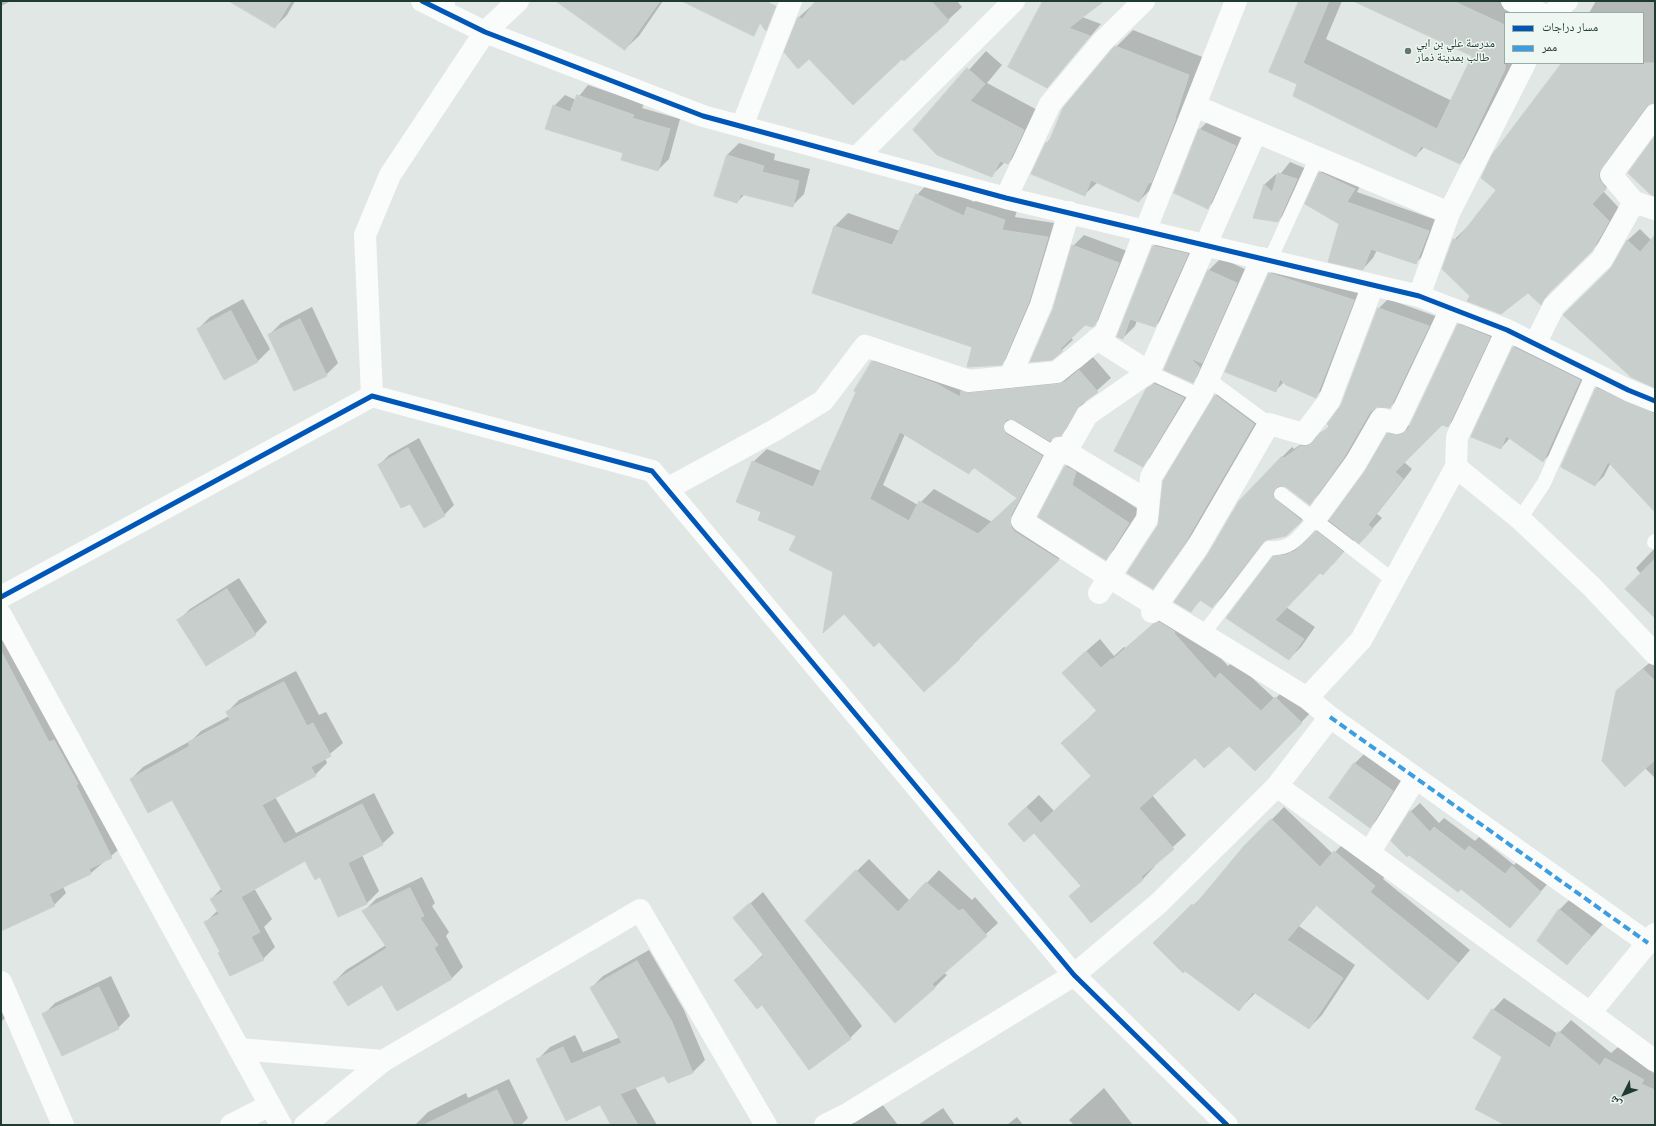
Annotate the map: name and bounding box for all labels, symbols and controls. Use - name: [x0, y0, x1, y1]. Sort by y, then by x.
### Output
- legend: [1504, 12, 1644, 64]
- text: مسار دراجات: [1542, 17, 1598, 36]
- place label: مدرسة علي بن ابي طالب بمدينة ذمار: [1416, 37, 1495, 65]
- text: ممر: [1542, 37, 1557, 56]
- marker: مدرسة علي بن ابي طالب بمدينة ذمار: [1403, 46, 1413, 56]
- north arrow: [1604, 1074, 1644, 1114]
- text: ش: [1605, 1092, 1625, 1112]

